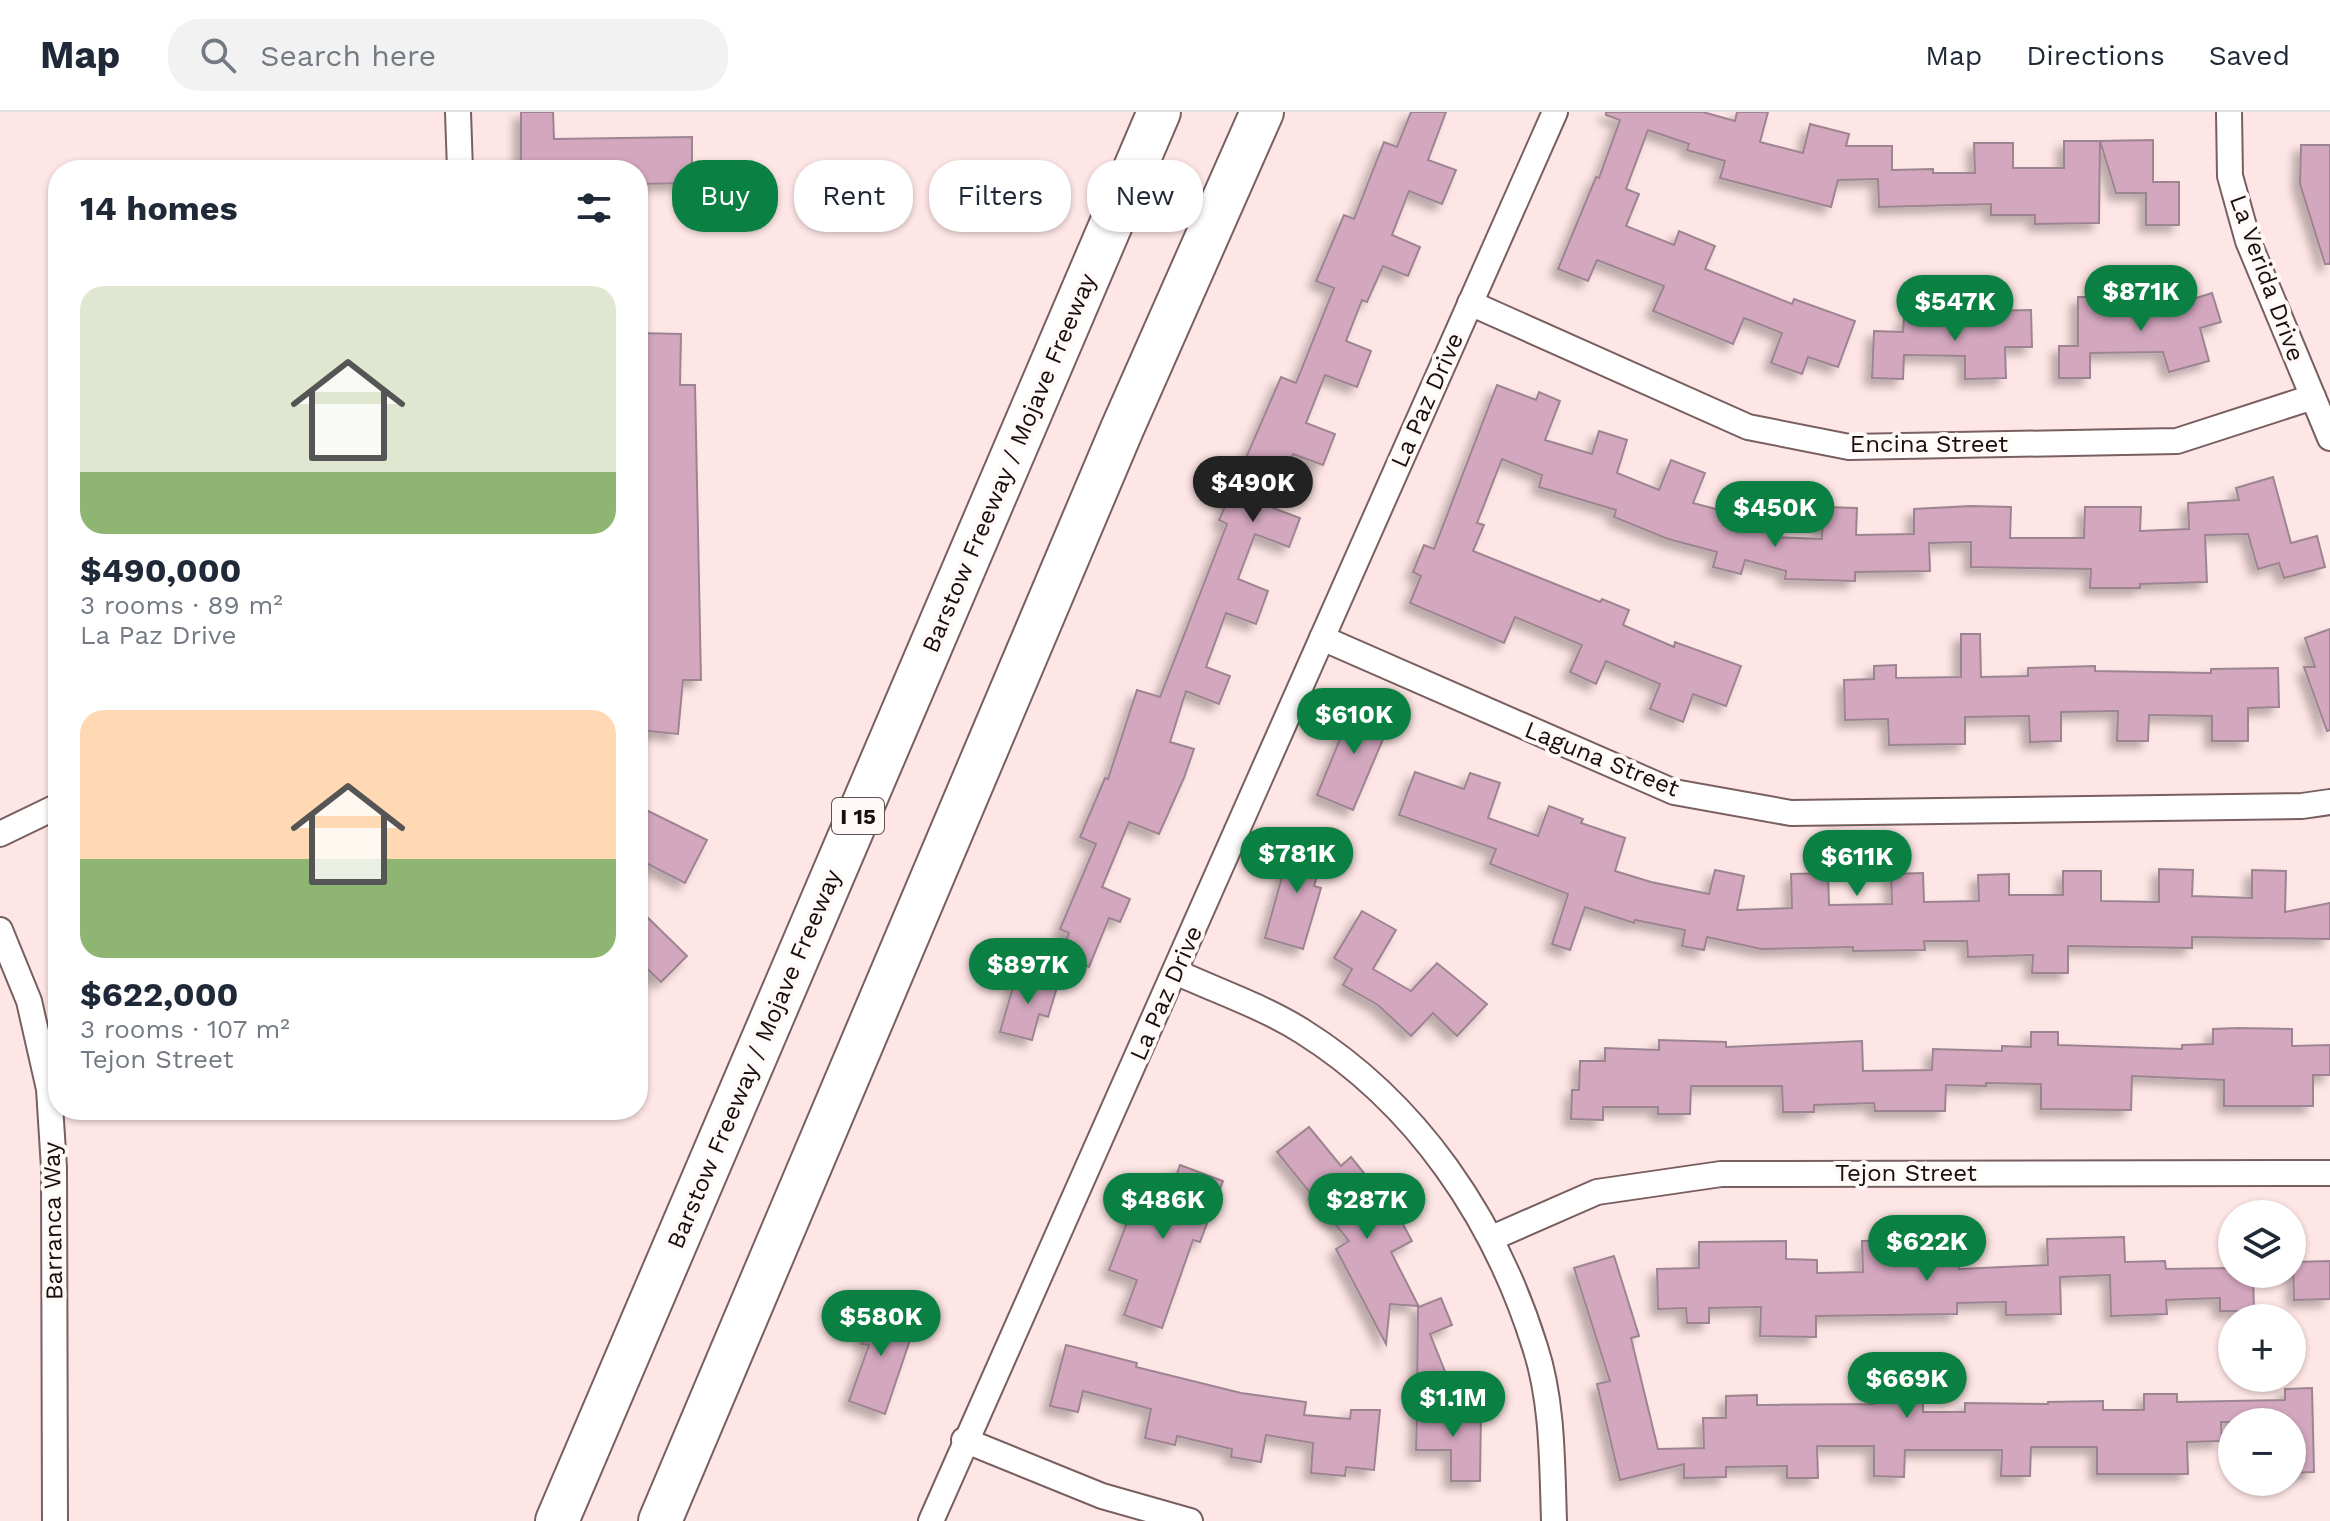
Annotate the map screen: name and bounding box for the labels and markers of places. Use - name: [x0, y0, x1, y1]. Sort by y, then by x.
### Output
- pin: $871K: [2085, 265, 2197, 333]
- pin: $547K: [1899, 275, 2011, 343]
- pin: $490K: [1197, 456, 1309, 524]
- pin: $450K: [1719, 481, 1831, 549]
- pin: $610K: [1298, 688, 1410, 756]
- pin: $781K: [1241, 827, 1353, 895]
- pin: $611K: [1801, 830, 1913, 898]
- pin: $897K: [972, 938, 1084, 1006]
- pin: $486K: [1107, 1173, 1219, 1241]
- pin: $287K: [1311, 1173, 1423, 1241]
- pin: $622K: [1871, 1215, 1983, 1283]
- pin: $580K: [825, 1290, 937, 1358]
- pin: $669K: [1851, 1352, 1963, 1420]
- pin: $1.1M: [1397, 1371, 1509, 1439]

